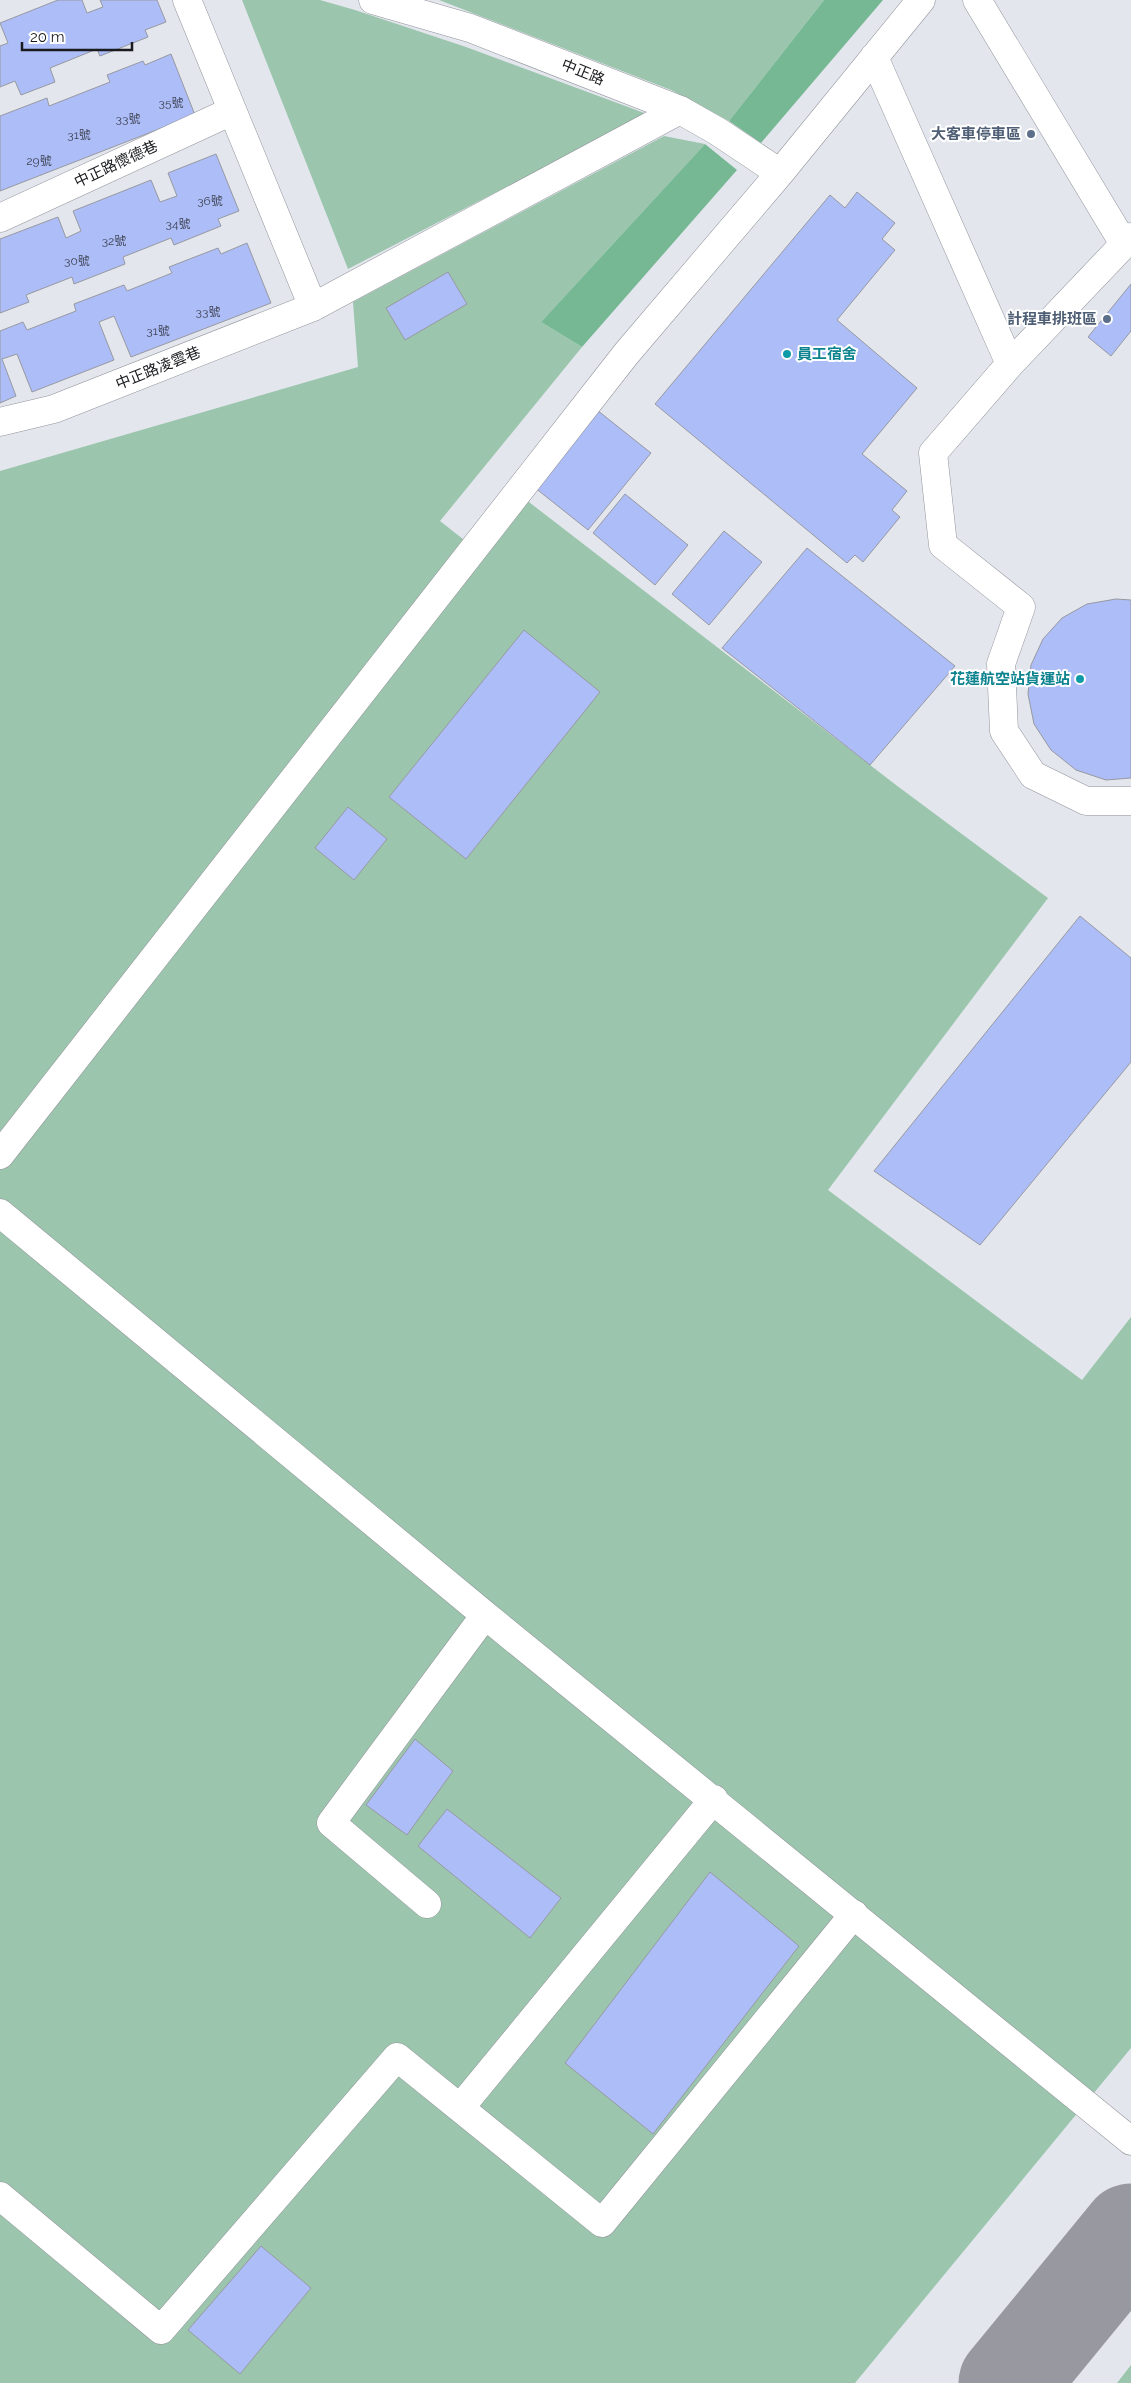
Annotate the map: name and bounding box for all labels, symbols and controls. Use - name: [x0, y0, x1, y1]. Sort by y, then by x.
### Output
- scale bar: [22, 20, 132, 52]
- text: 20 m: [30, 28, 65, 46]
- street label: 中正路: [559, 55, 607, 89]
- house number: 35號: [159, 96, 183, 110]
- house number: 33號: [116, 112, 140, 126]
- place label: 大客車停車區: [931, 125, 1021, 143]
- house number: 31號: [67, 128, 91, 142]
- marker: 大客車停車區: [1025, 128, 1037, 140]
- street label: 中正路懷德巷: [71, 137, 161, 191]
- house number: 29號: [26, 154, 52, 168]
- house number: 36號: [197, 194, 223, 208]
- house number: 34號: [166, 217, 190, 231]
- house number: 32號: [102, 234, 126, 248]
- house number: 30號: [64, 254, 90, 268]
- house number: 33號: [196, 305, 220, 319]
- place label: 計程車排班區: [1007, 310, 1097, 328]
- marker: 計程車排班區: [1101, 313, 1113, 325]
- house number: 31號: [146, 324, 170, 338]
- street label: 中正路凌雲巷: [113, 343, 203, 393]
- place label: 員工宿舍: [797, 345, 857, 363]
- marker: 員工宿舍: [781, 348, 793, 360]
- place label: 花蓮航空站貨運站: [950, 670, 1070, 688]
- marker: 花蓮航空站貨運站: [1074, 673, 1086, 685]

